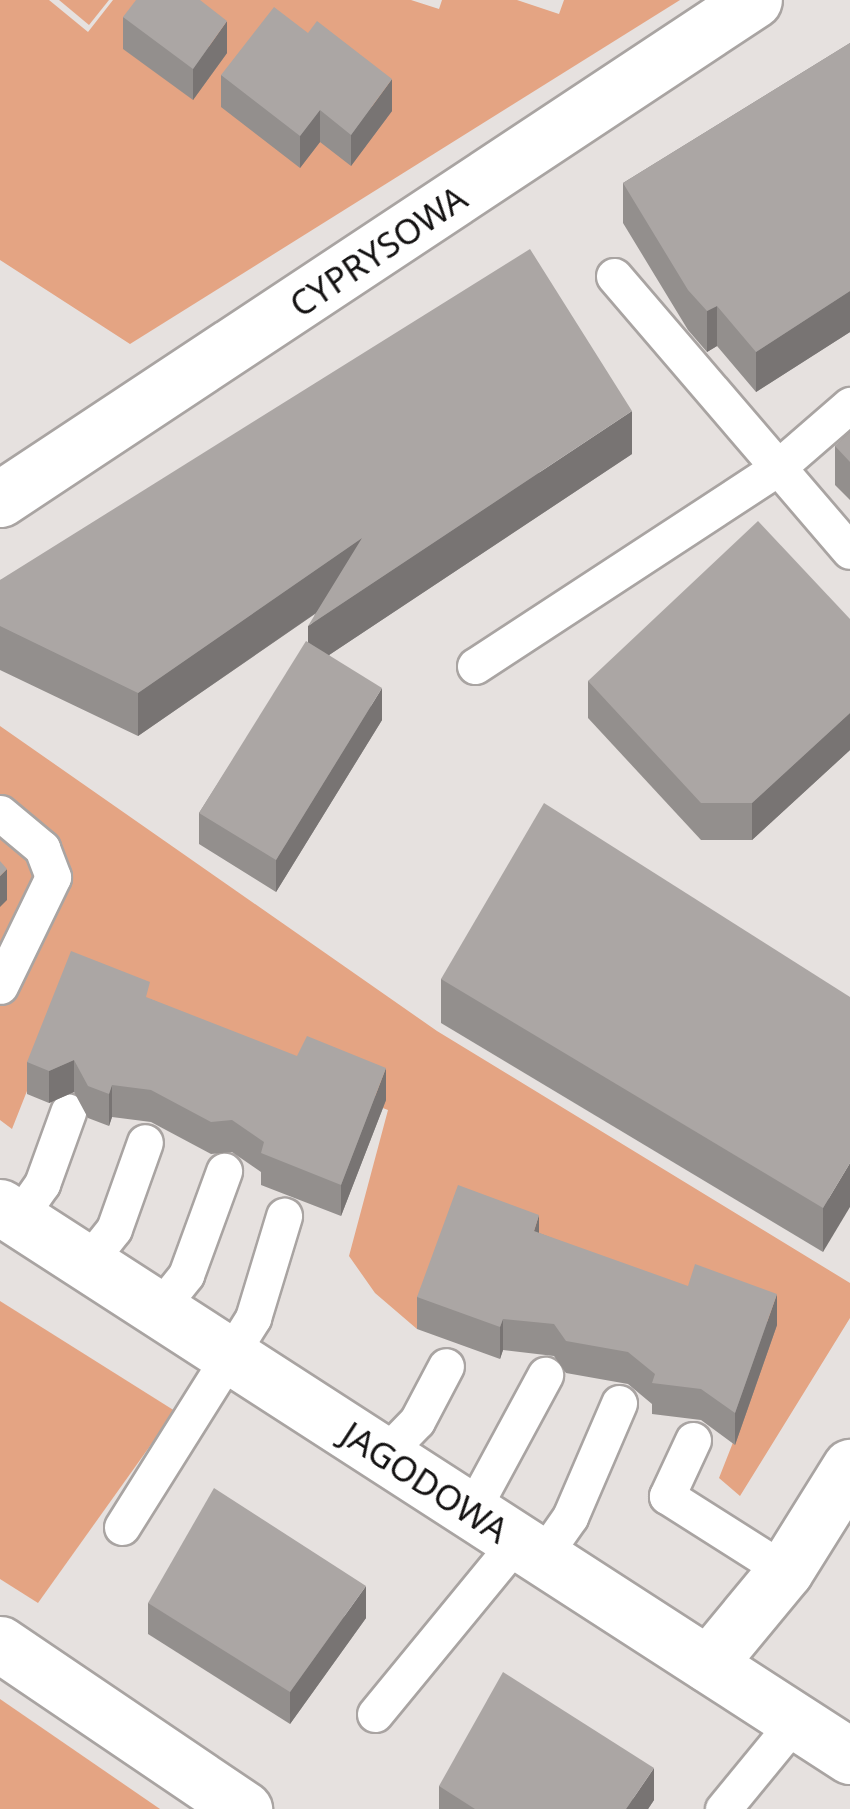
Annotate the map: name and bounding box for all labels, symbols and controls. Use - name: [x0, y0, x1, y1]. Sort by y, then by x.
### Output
- street label: CYPRYSOWA: [282, 176, 474, 326]
- street label: JAGODOWA: [334, 1413, 516, 1551]

